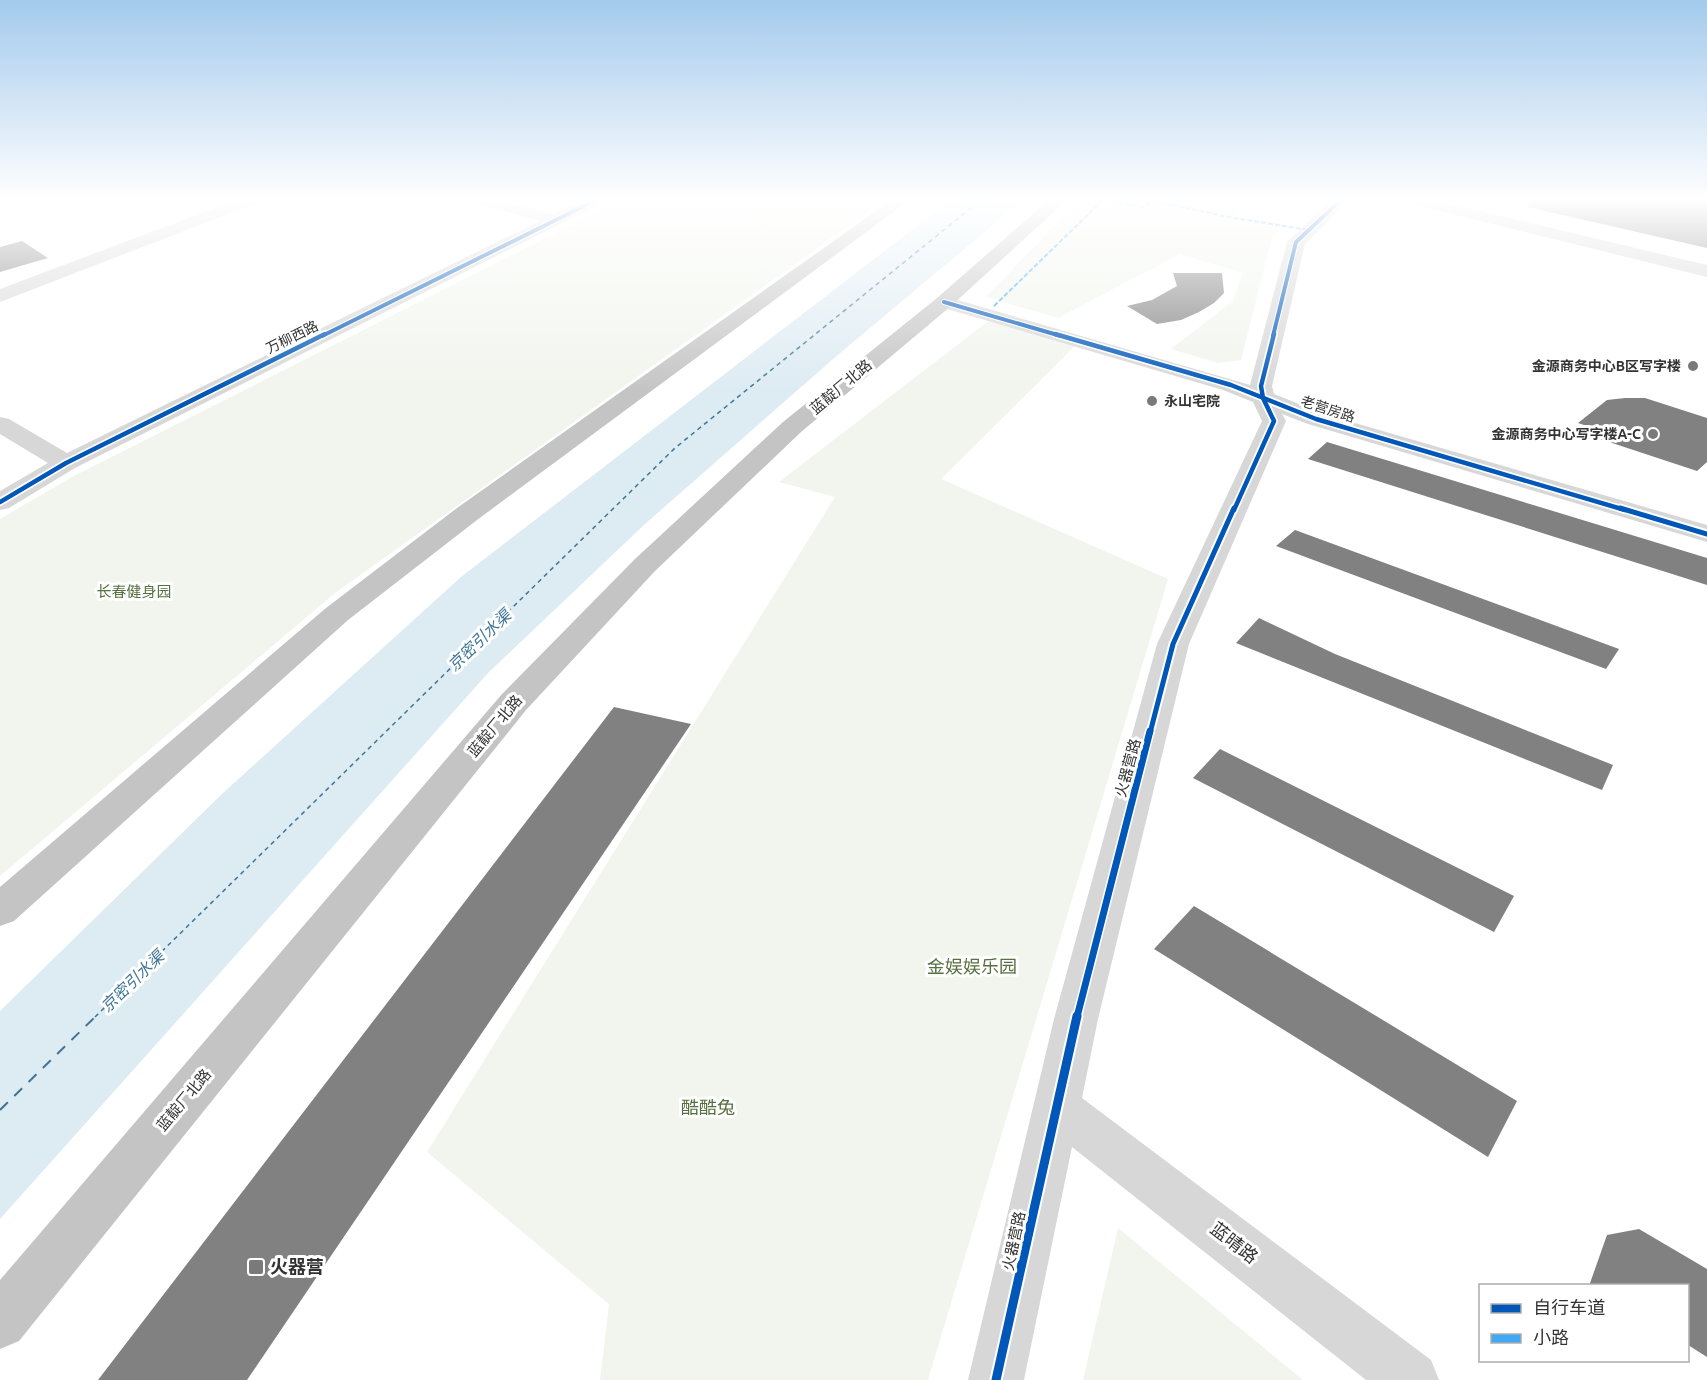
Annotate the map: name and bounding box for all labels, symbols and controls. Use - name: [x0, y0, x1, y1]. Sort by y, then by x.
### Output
- street label: 万柳西路: [263, 318, 321, 356]
- street label: 蓝靛厂北路: [806, 356, 875, 417]
- place label: 金源商务中心B区写字楼: [1532, 358, 1681, 374]
- marker: 金源商务中心B区写字楼: [1686, 359, 1700, 373]
- place label: 永山宅院: [1164, 393, 1220, 409]
- street label: 老营房路: [1299, 393, 1357, 425]
- marker: 永山宅院: [1145, 394, 1159, 408]
- place label: 金源商务中心写字楼A-C: [1491, 426, 1641, 442]
- marker: 金源商务中心写字楼A-C: [1646, 427, 1660, 441]
- park label: 长春健身园: [96, 583, 172, 600]
- water label: 京密引水渠: [444, 604, 515, 674]
- street label: 蓝靛厂北路: [464, 691, 525, 760]
- street label: 火器营路: [1112, 737, 1143, 799]
- water label: 京密引水渠: [97, 945, 168, 1015]
- park label: 金娱娱乐园: [927, 956, 1017, 976]
- street label: 蓝靛厂北路: [153, 1065, 214, 1134]
- park label: 酷酷兔: [681, 1097, 735, 1117]
- street label: 火器营路: [999, 1210, 1028, 1272]
- street label: 蓝晴路: [1207, 1218, 1262, 1267]
- place label: 火器营: [270, 1256, 324, 1276]
- marker: 火器营: [247, 1258, 265, 1276]
- legend: [1479, 1284, 1689, 1362]
- text: 自行车道: [1533, 1297, 1605, 1317]
- text: 小路: [1533, 1327, 1569, 1347]

